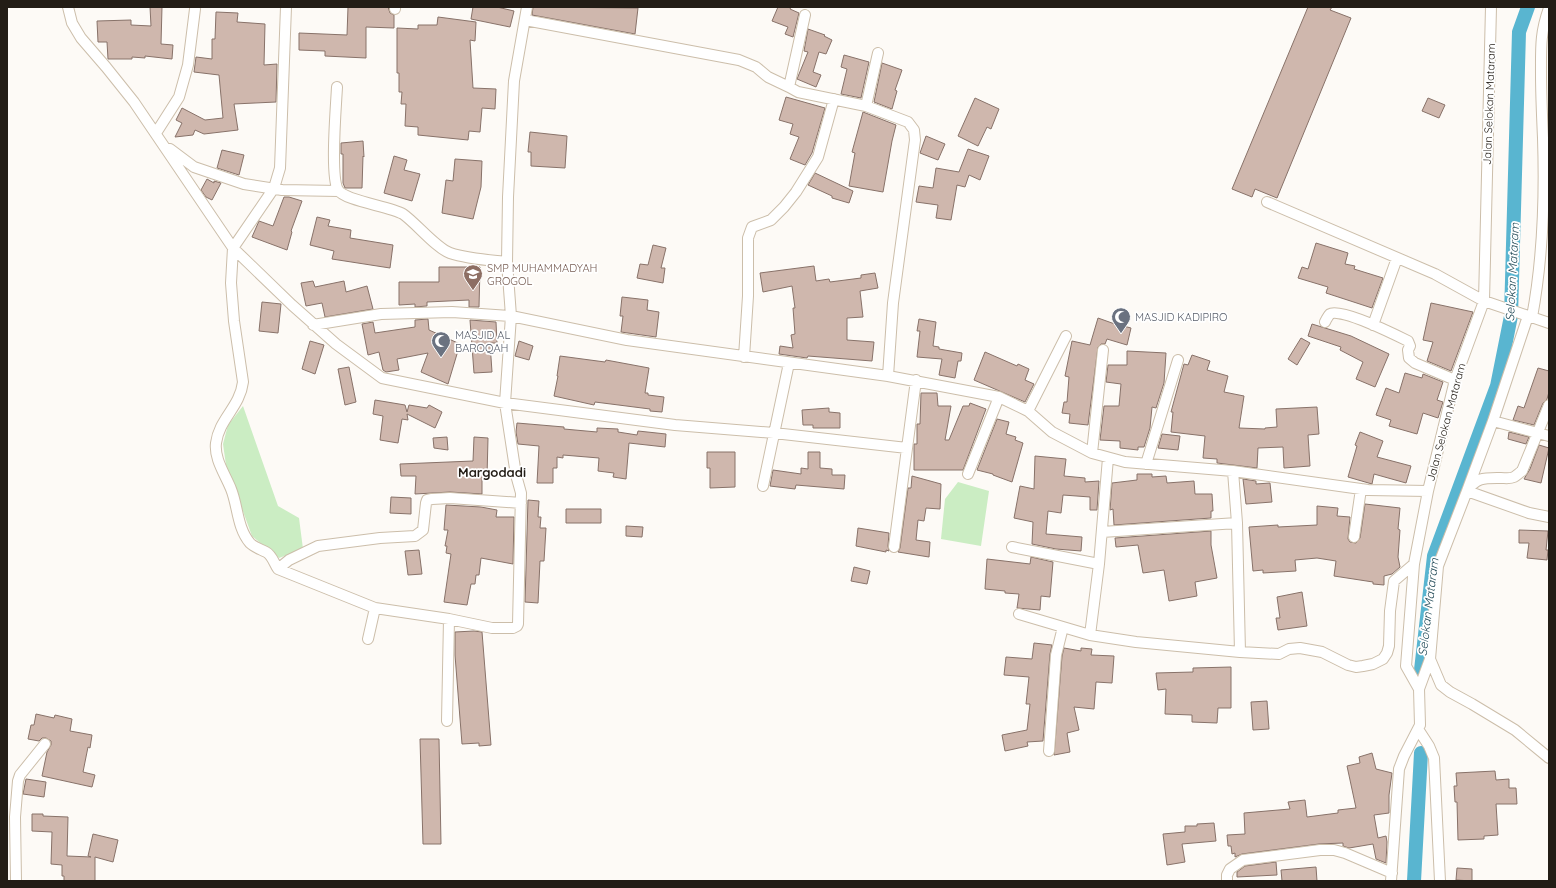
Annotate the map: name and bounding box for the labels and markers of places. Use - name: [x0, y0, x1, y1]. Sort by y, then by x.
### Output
- place label: SMP MUHAMMADYAH GROGOL: [487, 261, 597, 288]
- school or university icon: SMP MUHAMMADYAH GROGOL: [462, 263, 484, 291]
- mosque icon: MASJID KADIPIRO: [1110, 306, 1132, 334]
- place label: MASJID KADIPIRO: [1135, 310, 1228, 324]
- place label: MASJID AL BAROQAH: [455, 328, 510, 355]
- mosque icon: MASJID AL BAROQAH: [430, 330, 452, 358]

